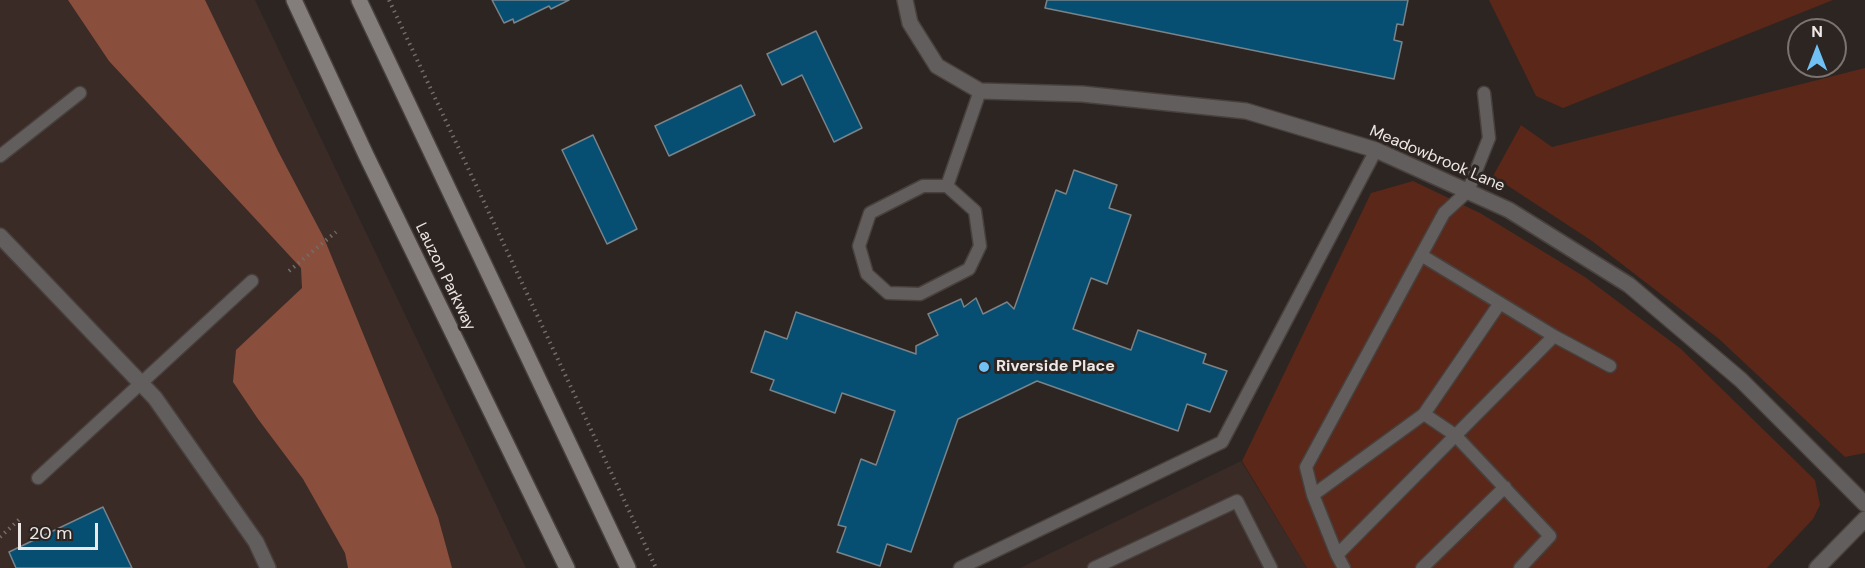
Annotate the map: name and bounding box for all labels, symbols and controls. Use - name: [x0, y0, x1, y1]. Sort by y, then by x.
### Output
- north arrow: [1787, 18, 1847, 78]
- text: N: [1811, 21, 1823, 42]
- street label: Meadowbrook Lane: [1367, 122, 1507, 196]
- street label: Lauzon Parkway: [411, 220, 479, 334]
- place label: Riverside Place: [996, 357, 1115, 377]
- marker: Riverside Place: [977, 360, 991, 374]
- scale bar: [21, 511, 100, 549]
- text: 20 m: [29, 521, 72, 545]

